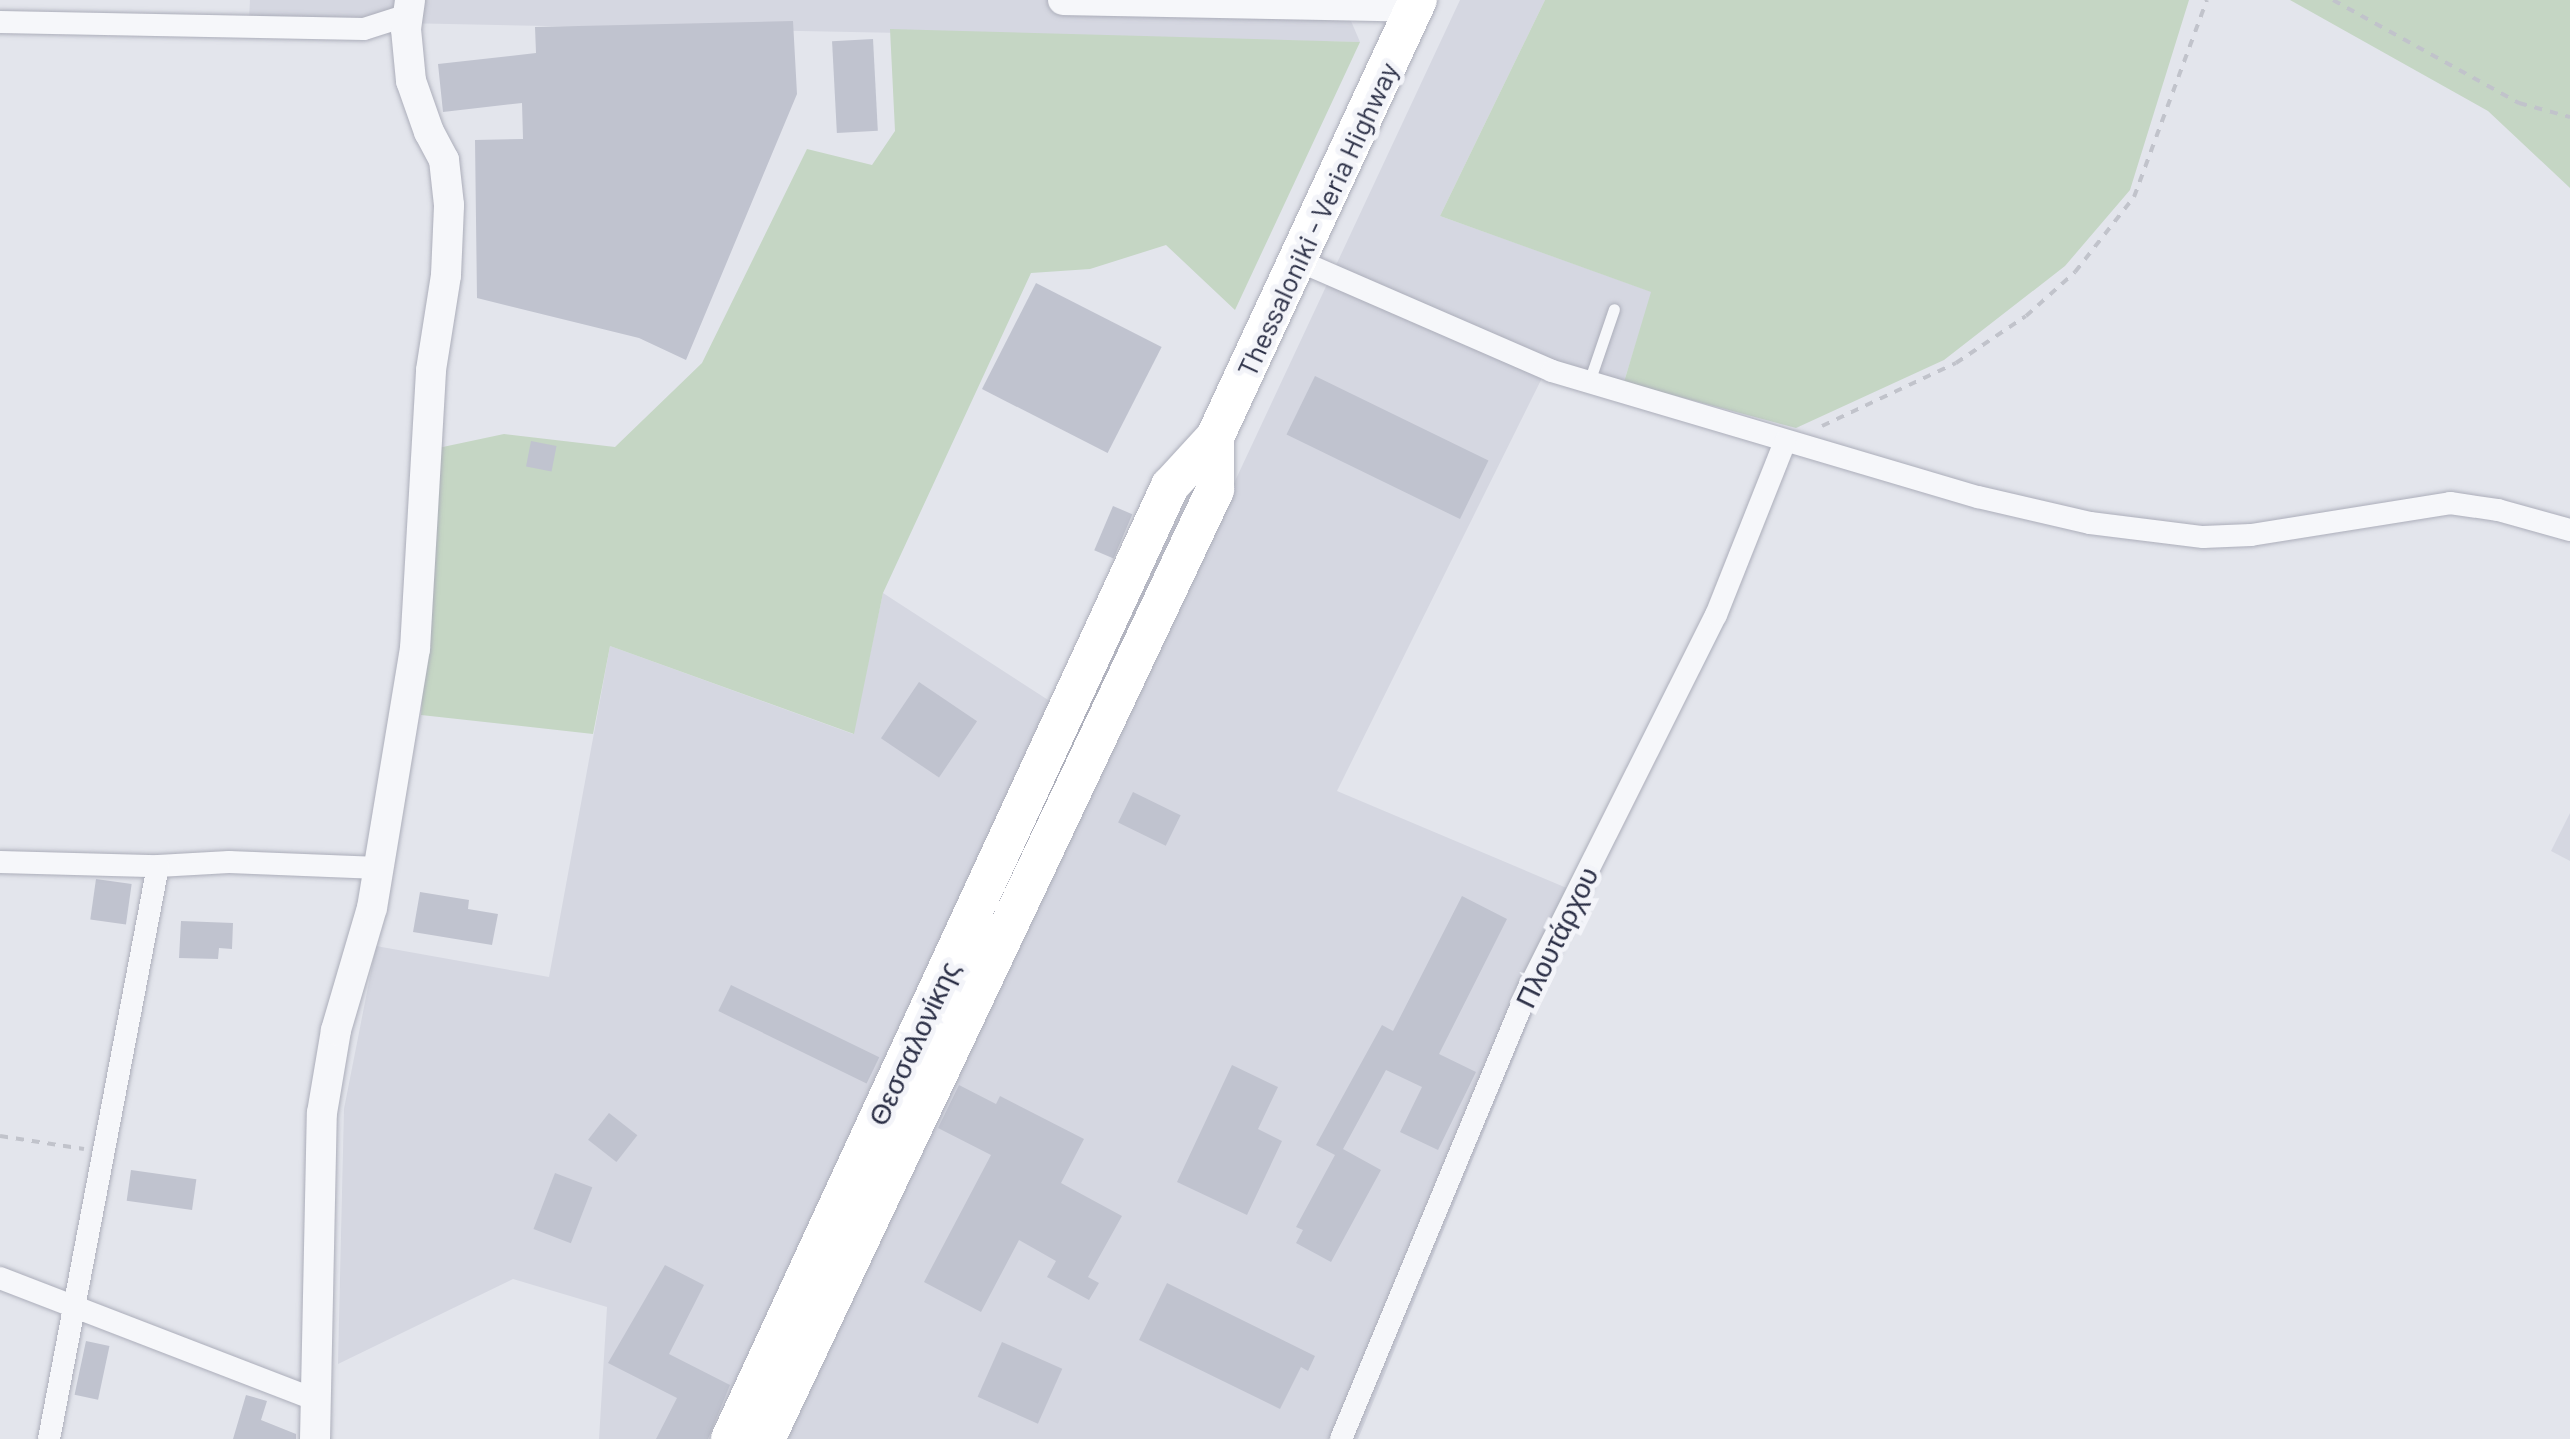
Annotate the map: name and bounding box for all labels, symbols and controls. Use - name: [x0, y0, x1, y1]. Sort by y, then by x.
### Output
- street label: Thessaloniki - Veria Highway: [1229, 56, 1405, 382]
- street label: Πλουτάρχου: [1508, 861, 1604, 1013]
- street label: Θεσσαλονίκης: [860, 955, 966, 1131]

